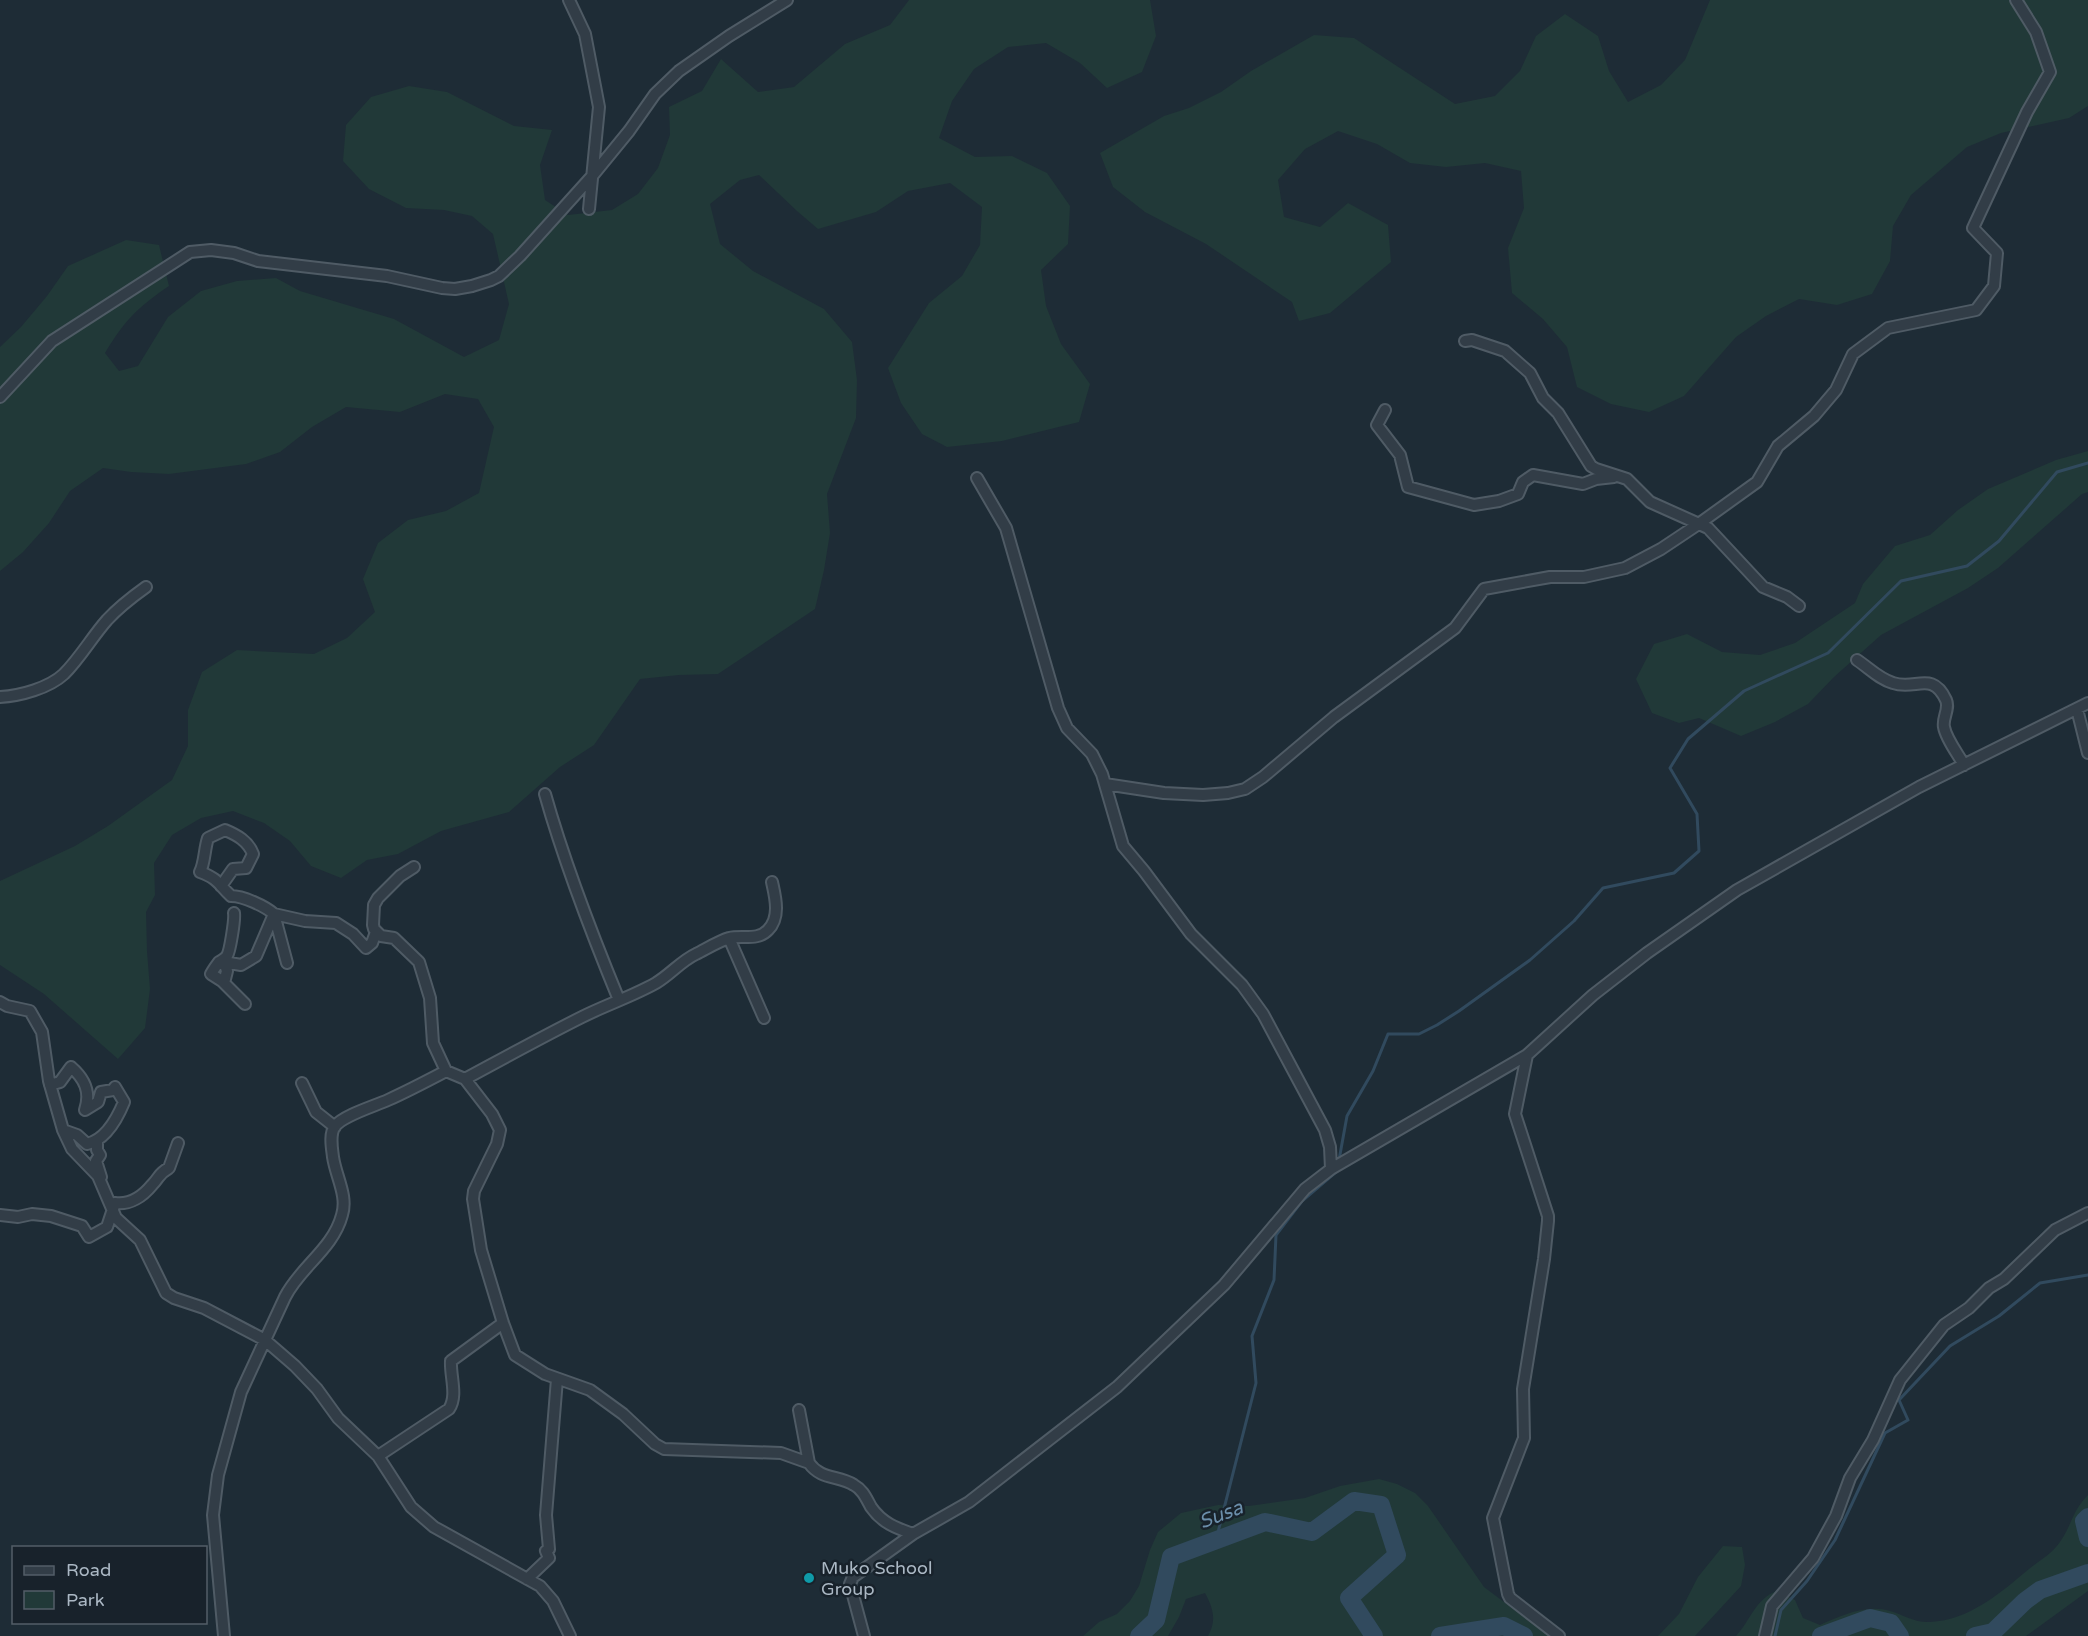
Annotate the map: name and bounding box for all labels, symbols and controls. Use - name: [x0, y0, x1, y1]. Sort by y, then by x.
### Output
- water label: Susa: [1196, 1495, 1247, 1534]
- legend: [12, 1546, 207, 1624]
- place label: Muko School Group: [821, 1557, 932, 1600]
- text: Road: [66, 1559, 111, 1581]
- marker: Muko School Group: [802, 1571, 816, 1585]
- text: Park: [66, 1589, 105, 1611]

